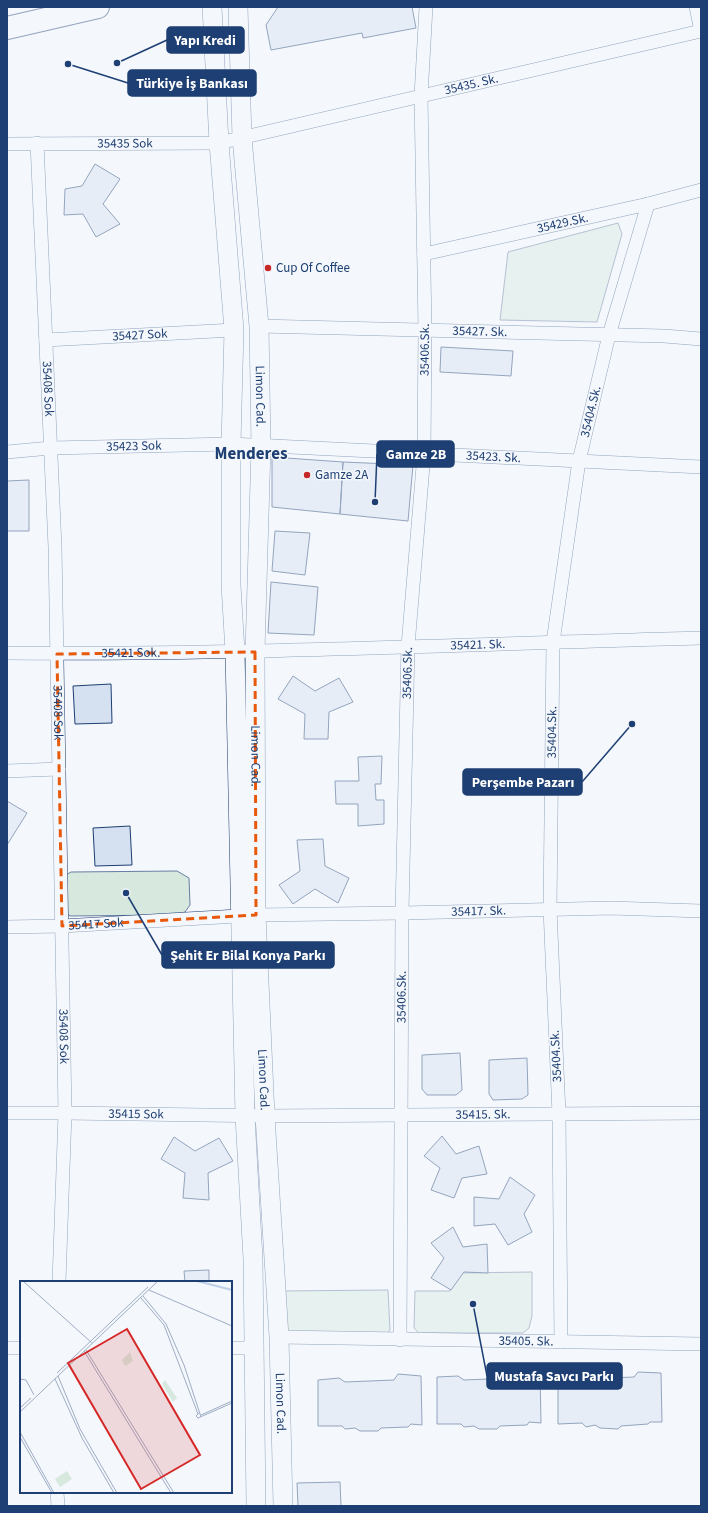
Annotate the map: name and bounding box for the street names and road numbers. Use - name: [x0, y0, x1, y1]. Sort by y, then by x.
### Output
- street label: 35435. Sk.: [442, 69, 500, 99]
- street label: 35435 Sok: [97, 134, 153, 153]
- street label: 35429.Sk.: [535, 209, 590, 238]
- street label: 35427. Sk.: [452, 322, 508, 341]
- street label: 35406.Sk.: [416, 323, 434, 376]
- street label: 35427 Sok: [112, 325, 169, 345]
- street label: 35408 Sok: [38, 361, 58, 417]
- street label: Limon Cad.: [251, 365, 270, 427]
- street label: 35404.Sk.: [576, 384, 606, 439]
- street label: 35423 Sok: [106, 437, 162, 456]
- street label: 35423. Sk.: [466, 447, 521, 467]
- street label: 35421. Sk.: [450, 635, 506, 655]
- street label: 35421 Sok.: [102, 644, 161, 662]
- street label: 35406.Sk.: [398, 647, 417, 699]
- street label: 35408 Sok: [48, 685, 67, 741]
- street label: 35404.Sk.: [543, 706, 561, 759]
- street label: Limon Cad.: [246, 725, 265, 787]
- street label: 35417. Sk.: [451, 902, 506, 921]
- street label: 35417 Sok: [68, 913, 125, 935]
- street label: 35406.Sk.: [392, 971, 411, 1023]
- street label: 35408 Sok: [54, 1009, 73, 1065]
- street label: 35404.Sk.: [546, 1029, 566, 1083]
- street label: Limon Cad.: [253, 1049, 274, 1111]
- street label: 35415 Sok: [108, 1105, 164, 1123]
- street label: 35415. Sk.: [455, 1105, 511, 1124]
- street label: 35405. Sk.: [498, 1332, 554, 1351]
- street label: Limon Cad.: [271, 1372, 290, 1434]

